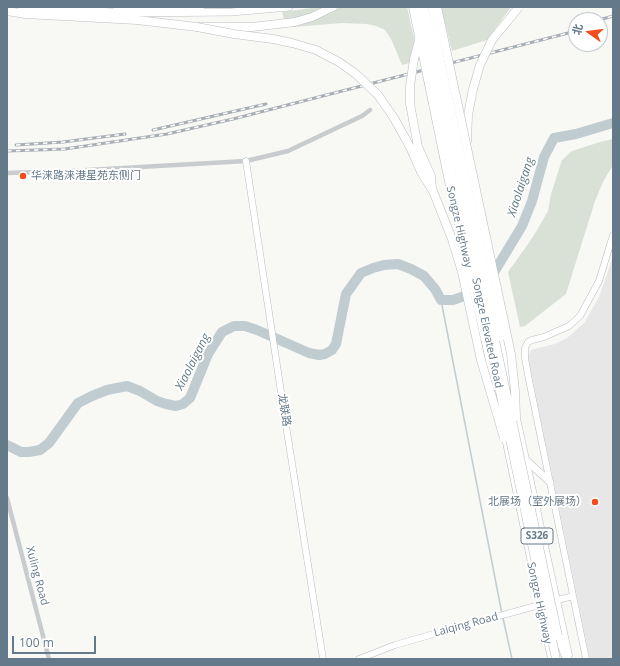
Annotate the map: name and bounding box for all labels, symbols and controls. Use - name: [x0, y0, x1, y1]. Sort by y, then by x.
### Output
- north arrow: [568, 12, 608, 52]
- text: 北: [568, 22, 585, 36]
- water label: Xiaolaigang: [505, 155, 537, 219]
- place label: 华涞路涞港星苑东侧门: [31, 169, 141, 183]
- marker: 华涞路涞港星苑东侧门: [18, 171, 28, 181]
- street label: Songze Highway: [443, 185, 475, 269]
- street label: Songze Elevated Road: [469, 277, 505, 389]
- water label: Xiaolaigang: [173, 331, 213, 393]
- street label: 龙联路: [275, 393, 293, 427]
- place label: 北展场（室外展场）: [488, 495, 587, 509]
- marker: 北展场（室外展场）: [590, 497, 600, 507]
- road number: S326: [521, 528, 553, 544]
- street label: Xuling Road: [23, 545, 51, 607]
- street label: Songze Highway: [524, 561, 554, 645]
- street label: Laiqing Road: [432, 610, 500, 640]
- scale bar: [14, 628, 98, 654]
- text: 100 m: [19, 634, 54, 651]

